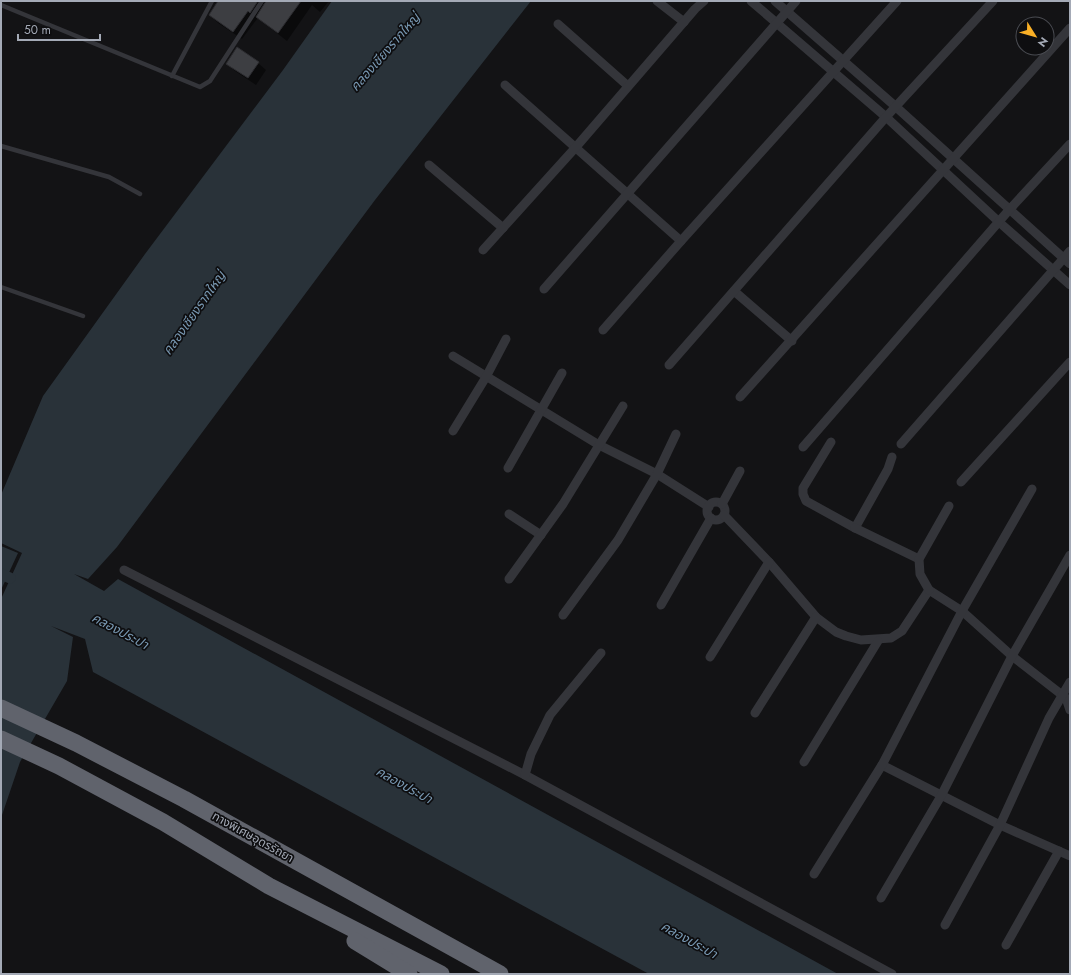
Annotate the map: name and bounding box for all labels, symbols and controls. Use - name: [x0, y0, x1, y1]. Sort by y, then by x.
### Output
- water label: คลองเชียงรากใหญ่: [346, 7, 426, 95]
- scale bar: [18, 16, 100, 42]
- north arrow: [1015, 16, 1055, 56]
- text: 50 m: [24, 21, 51, 39]
- text: N: [1034, 34, 1052, 50]
- water label: คลองเชียงรากใหญ่: [158, 266, 231, 359]
- water label: คลองประปา: [88, 608, 152, 654]
- water label: คลองประปา: [372, 762, 436, 809]
- street label: ทางพิเศษอุดรรัถยา: [209, 807, 297, 867]
- water label: คลองประปา: [657, 917, 721, 964]

